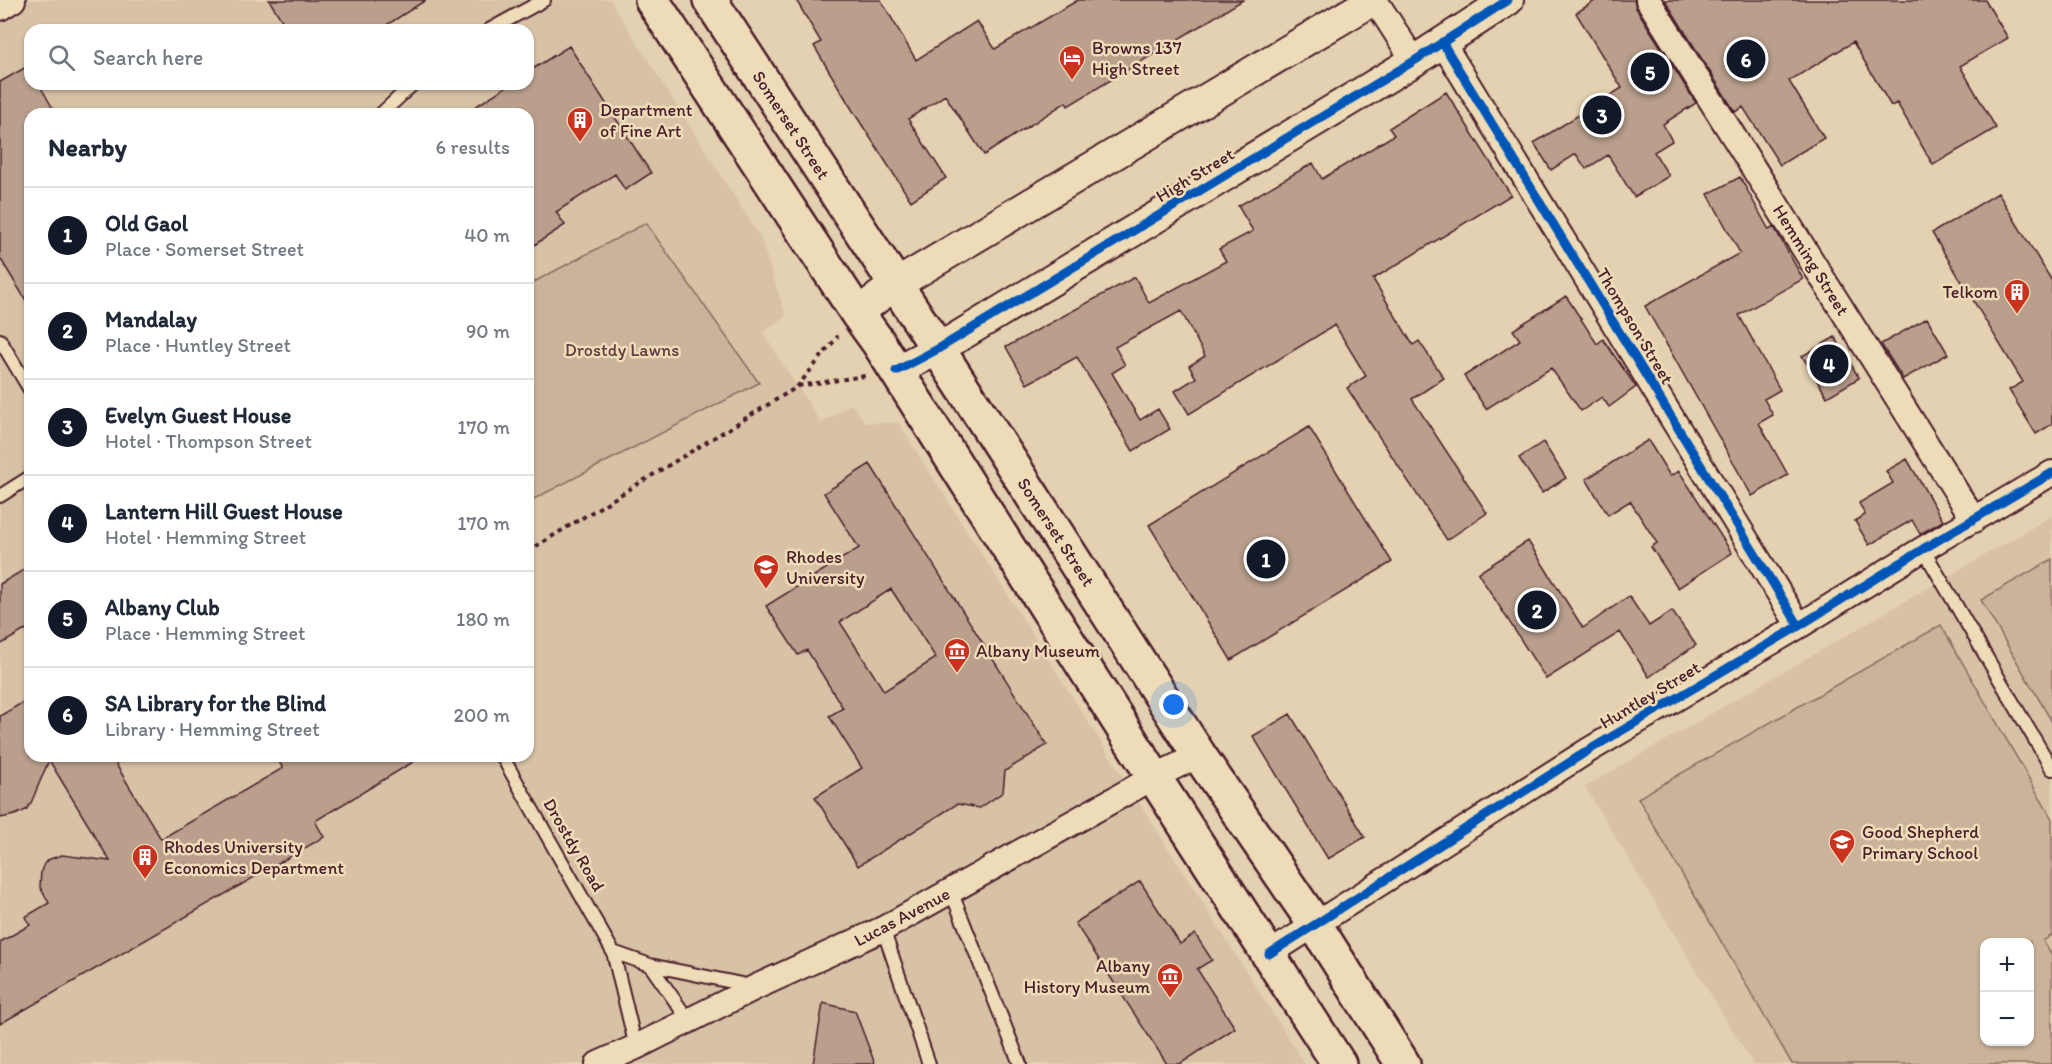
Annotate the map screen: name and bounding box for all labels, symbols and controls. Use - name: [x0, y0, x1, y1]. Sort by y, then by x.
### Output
- search box: [24, 24, 534, 90]
- pin: 6: [1726, 36, 1766, 82]
- place label: Browns 137 High Street: [1092, 37, 1182, 80]
- icon: search: [45, 41, 78, 74]
- hotel icon: Browns 137 High Street: [1057, 43, 1087, 81]
- text: Search here: [93, 44, 203, 71]
- pin: 5: [1630, 50, 1670, 94]
- street label: Somerset Street: [748, 66, 834, 184]
- pin: 3: [1582, 92, 1622, 138]
- place label: Department of Fine Art: [600, 99, 693, 142]
- building icon: Department of Fine Art: [565, 105, 595, 143]
- text: Nearby: [48, 131, 127, 163]
- text: 6 results: [436, 135, 510, 159]
- street label: High Street: [1152, 143, 1238, 207]
- street label: Hemming Street: [1768, 200, 1854, 320]
- text: Old Gaol: [105, 210, 188, 237]
- text: 1: [63, 223, 72, 247]
- text: 40 m: [464, 223, 510, 247]
- text: Place · Somerset Street: [105, 237, 304, 261]
- street label: Thompson Street: [1592, 264, 1679, 388]
- building icon: Telkom: [2002, 277, 2032, 315]
- place label: Telkom: [1943, 281, 1998, 303]
- text: Mandalay: [105, 306, 197, 333]
- text: 2: [62, 319, 73, 343]
- text: 90 m: [466, 319, 510, 343]
- text: Place · Huntley Street: [105, 333, 291, 357]
- park label: Drostdy Lawns: [565, 339, 679, 361]
- pin: 4: [1810, 342, 1848, 386]
- text: Evelyn Guest House: [105, 402, 291, 429]
- text: 3: [62, 415, 73, 439]
- text: 170 m: [457, 415, 510, 439]
- text: Hotel · Thompson Street: [105, 429, 312, 453]
- street label: Somerset Street: [1013, 473, 1099, 591]
- text: Lantern Hill Guest House: [105, 498, 343, 525]
- text: 4: [61, 511, 74, 535]
- text: 170 m: [457, 511, 510, 535]
- text: Hotel · Hemming Street: [105, 525, 306, 549]
- pin: 1: [1246, 536, 1286, 582]
- place label: Rhodes University: [786, 546, 865, 589]
- school or university icon: Rhodes University: [751, 552, 781, 590]
- pin: 2: [1518, 588, 1556, 632]
- text: Albany Club: [105, 594, 220, 621]
- text: 5: [62, 607, 73, 631]
- text: 180 m: [456, 607, 510, 631]
- text: Place · Hemming Street: [105, 621, 306, 645]
- museum icon: Albany Museum: [942, 636, 972, 674]
- place label: Albany Museum: [976, 640, 1100, 662]
- street label: Huntley Street: [1596, 656, 1704, 734]
- text: SA Library for the Blind: [105, 690, 326, 717]
- your location: [1159, 690, 1188, 719]
- text: 6: [62, 703, 73, 727]
- text: 200 m: [454, 703, 510, 727]
- text: Library · Hemming Street: [105, 717, 320, 741]
- street label: Drostdy Road: [538, 794, 610, 896]
- place label: Good Shepherd Primary School: [1862, 821, 1979, 864]
- school or university icon: Good Shepherd Primary School: [1827, 827, 1857, 865]
- place label: Rhodes University Economics Department: [164, 836, 344, 879]
- building icon: Rhodes University Economics Department: [130, 842, 160, 880]
- street label: Lucas Avenue: [850, 883, 954, 951]
- map controls: [1980, 938, 2034, 1046]
- button: +: [1980, 938, 2034, 992]
- place label: Albany History Museum: [1024, 955, 1151, 998]
- museum icon: Albany History Museum: [1155, 961, 1185, 999]
- button: −: [1980, 992, 2034, 1046]

